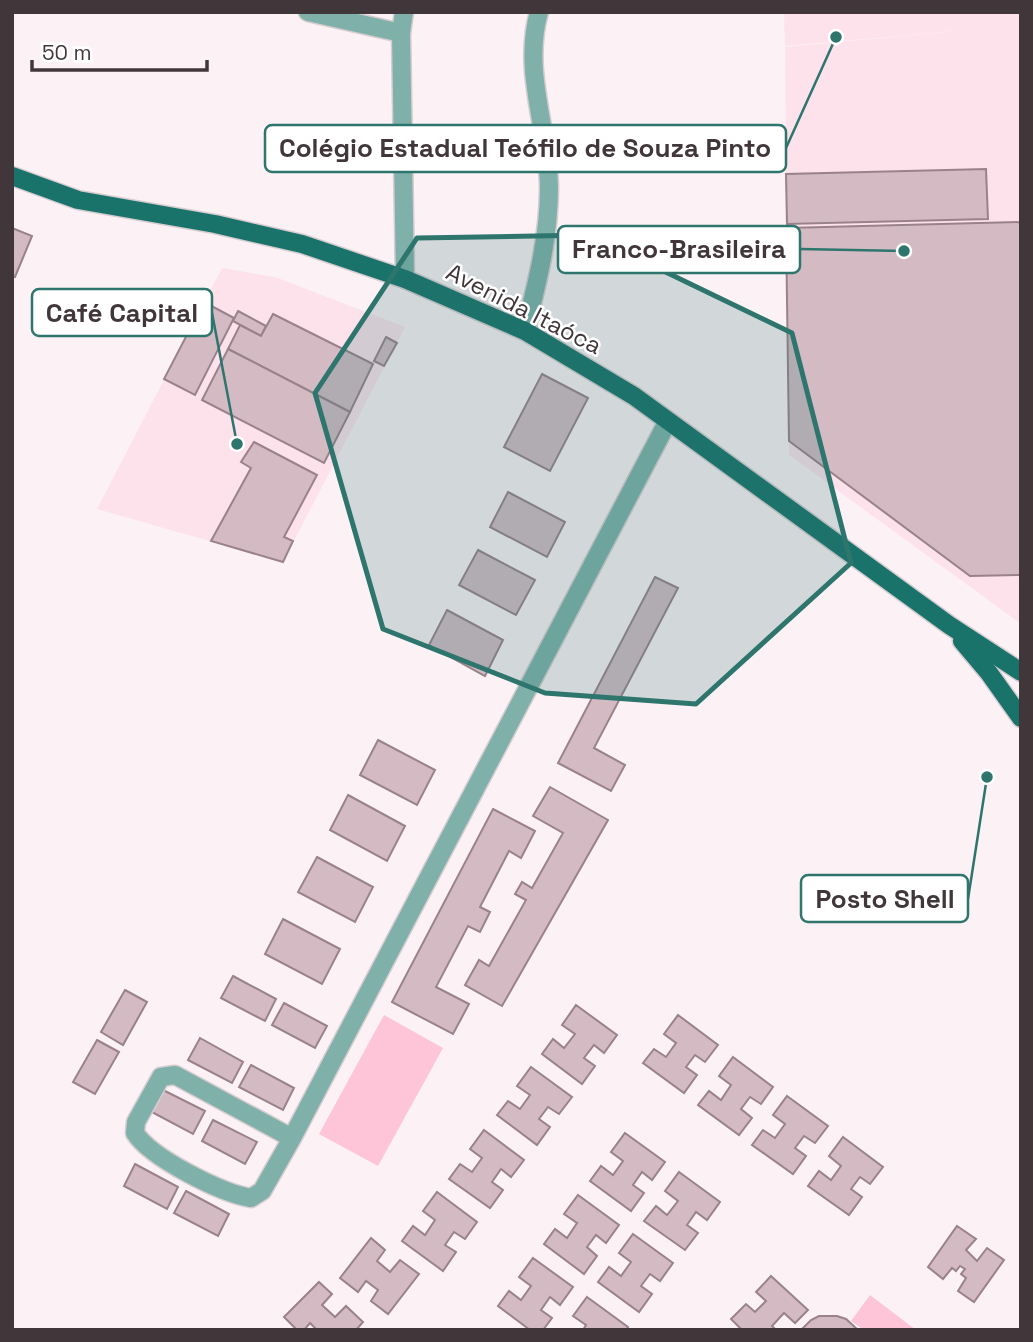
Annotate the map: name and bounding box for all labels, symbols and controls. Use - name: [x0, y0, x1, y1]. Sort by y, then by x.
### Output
- scale bar: [32, 28, 206, 72]
- text: 50 m: [42, 39, 92, 66]
- callout: Colégio Estadual Teófilo de Souza Pinto: [265, 125, 786, 172]
- text: Colégio Estadual Teófilo de Souza Pinto: [279, 131, 771, 165]
- callout: Franco-Brasileira: [558, 226, 800, 273]
- text: Franco-Brasileira: [572, 232, 786, 266]
- street label: Avenida Itaóca: [441, 256, 607, 361]
- callout: Café Capital: [32, 289, 212, 336]
- text: Café Capital: [46, 296, 198, 330]
- callout: Posto Shell: [801, 875, 968, 922]
- text: Posto Shell: [815, 882, 955, 916]

